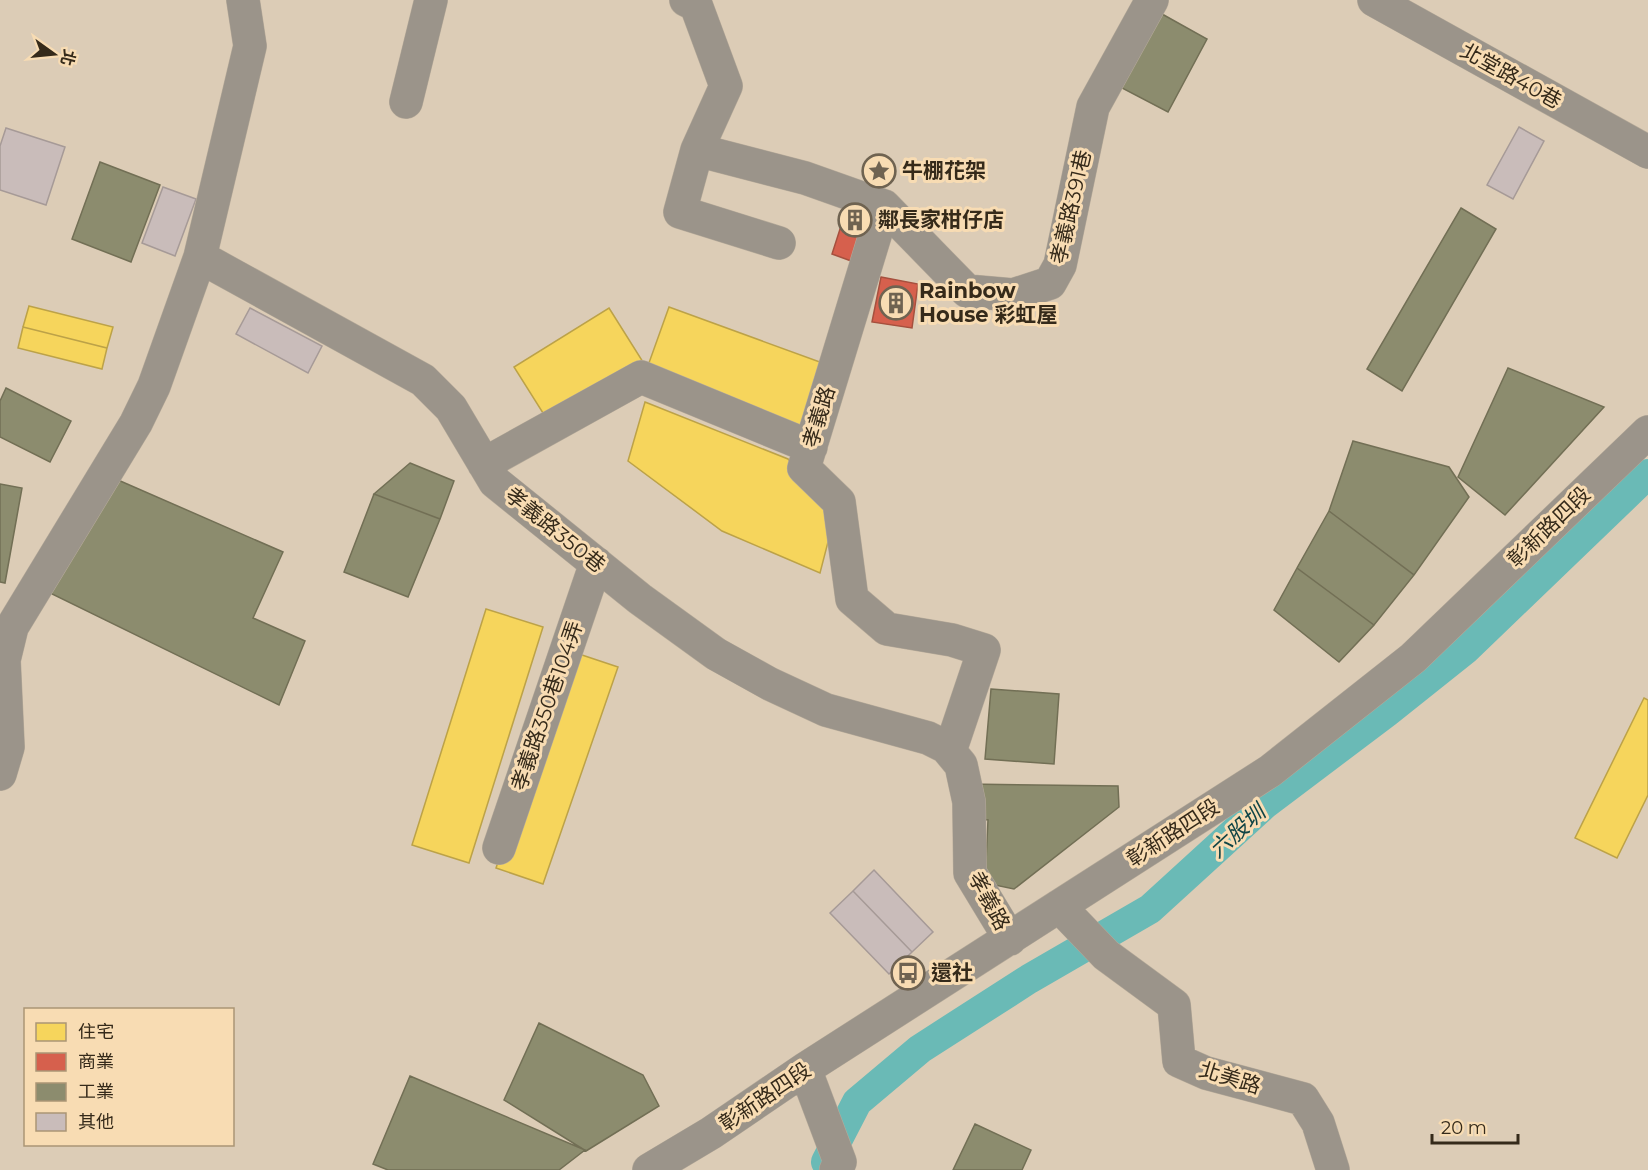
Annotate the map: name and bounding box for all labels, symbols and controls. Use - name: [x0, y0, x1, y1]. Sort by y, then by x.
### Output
- north arrow: [24, 24, 84, 84]
- street label: 北堂路40巷: [1456, 38, 1566, 114]
- text: 北: [57, 48, 79, 68]
- street label: 孝義路391巷: [1045, 147, 1096, 266]
- place icon: 牛棚花架: [861, 153, 897, 189]
- place label: 牛棚花架: [902, 158, 986, 183]
- building icon: 鄰長家柑仔店: [837, 202, 873, 238]
- place label: 鄰長家柑仔店: [878, 207, 1004, 232]
- place label: Rainbow House 彩虹屋: [919, 278, 1058, 327]
- building icon: Rainbow House 彩虹屋: [878, 285, 914, 321]
- street label: 孝義路: [797, 383, 840, 451]
- street label: 彰新路四段: [1502, 481, 1595, 572]
- street label: 孝義路350巷: [500, 482, 610, 578]
- street label: 孝義路350巷104弄: [506, 618, 587, 794]
- street label: 彰新路四段: [1122, 794, 1224, 872]
- water label: 六股圳: [1204, 797, 1273, 863]
- street label: 孝義路: [964, 867, 1015, 934]
- bus stop icon: 還社: [890, 955, 926, 991]
- place label: 還社: [931, 960, 973, 985]
- legend: [24, 1008, 234, 1146]
- text: 住宅: [78, 1021, 114, 1043]
- text: 商業: [78, 1051, 114, 1073]
- street label: 北美路: [1196, 1056, 1264, 1099]
- street label: 彰新路四段: [714, 1057, 815, 1136]
- text: 工業: [78, 1081, 114, 1103]
- scale bar: [1432, 1107, 1518, 1145]
- text: 其他: [78, 1111, 114, 1133]
- text: 20 m: [1441, 1117, 1487, 1139]

